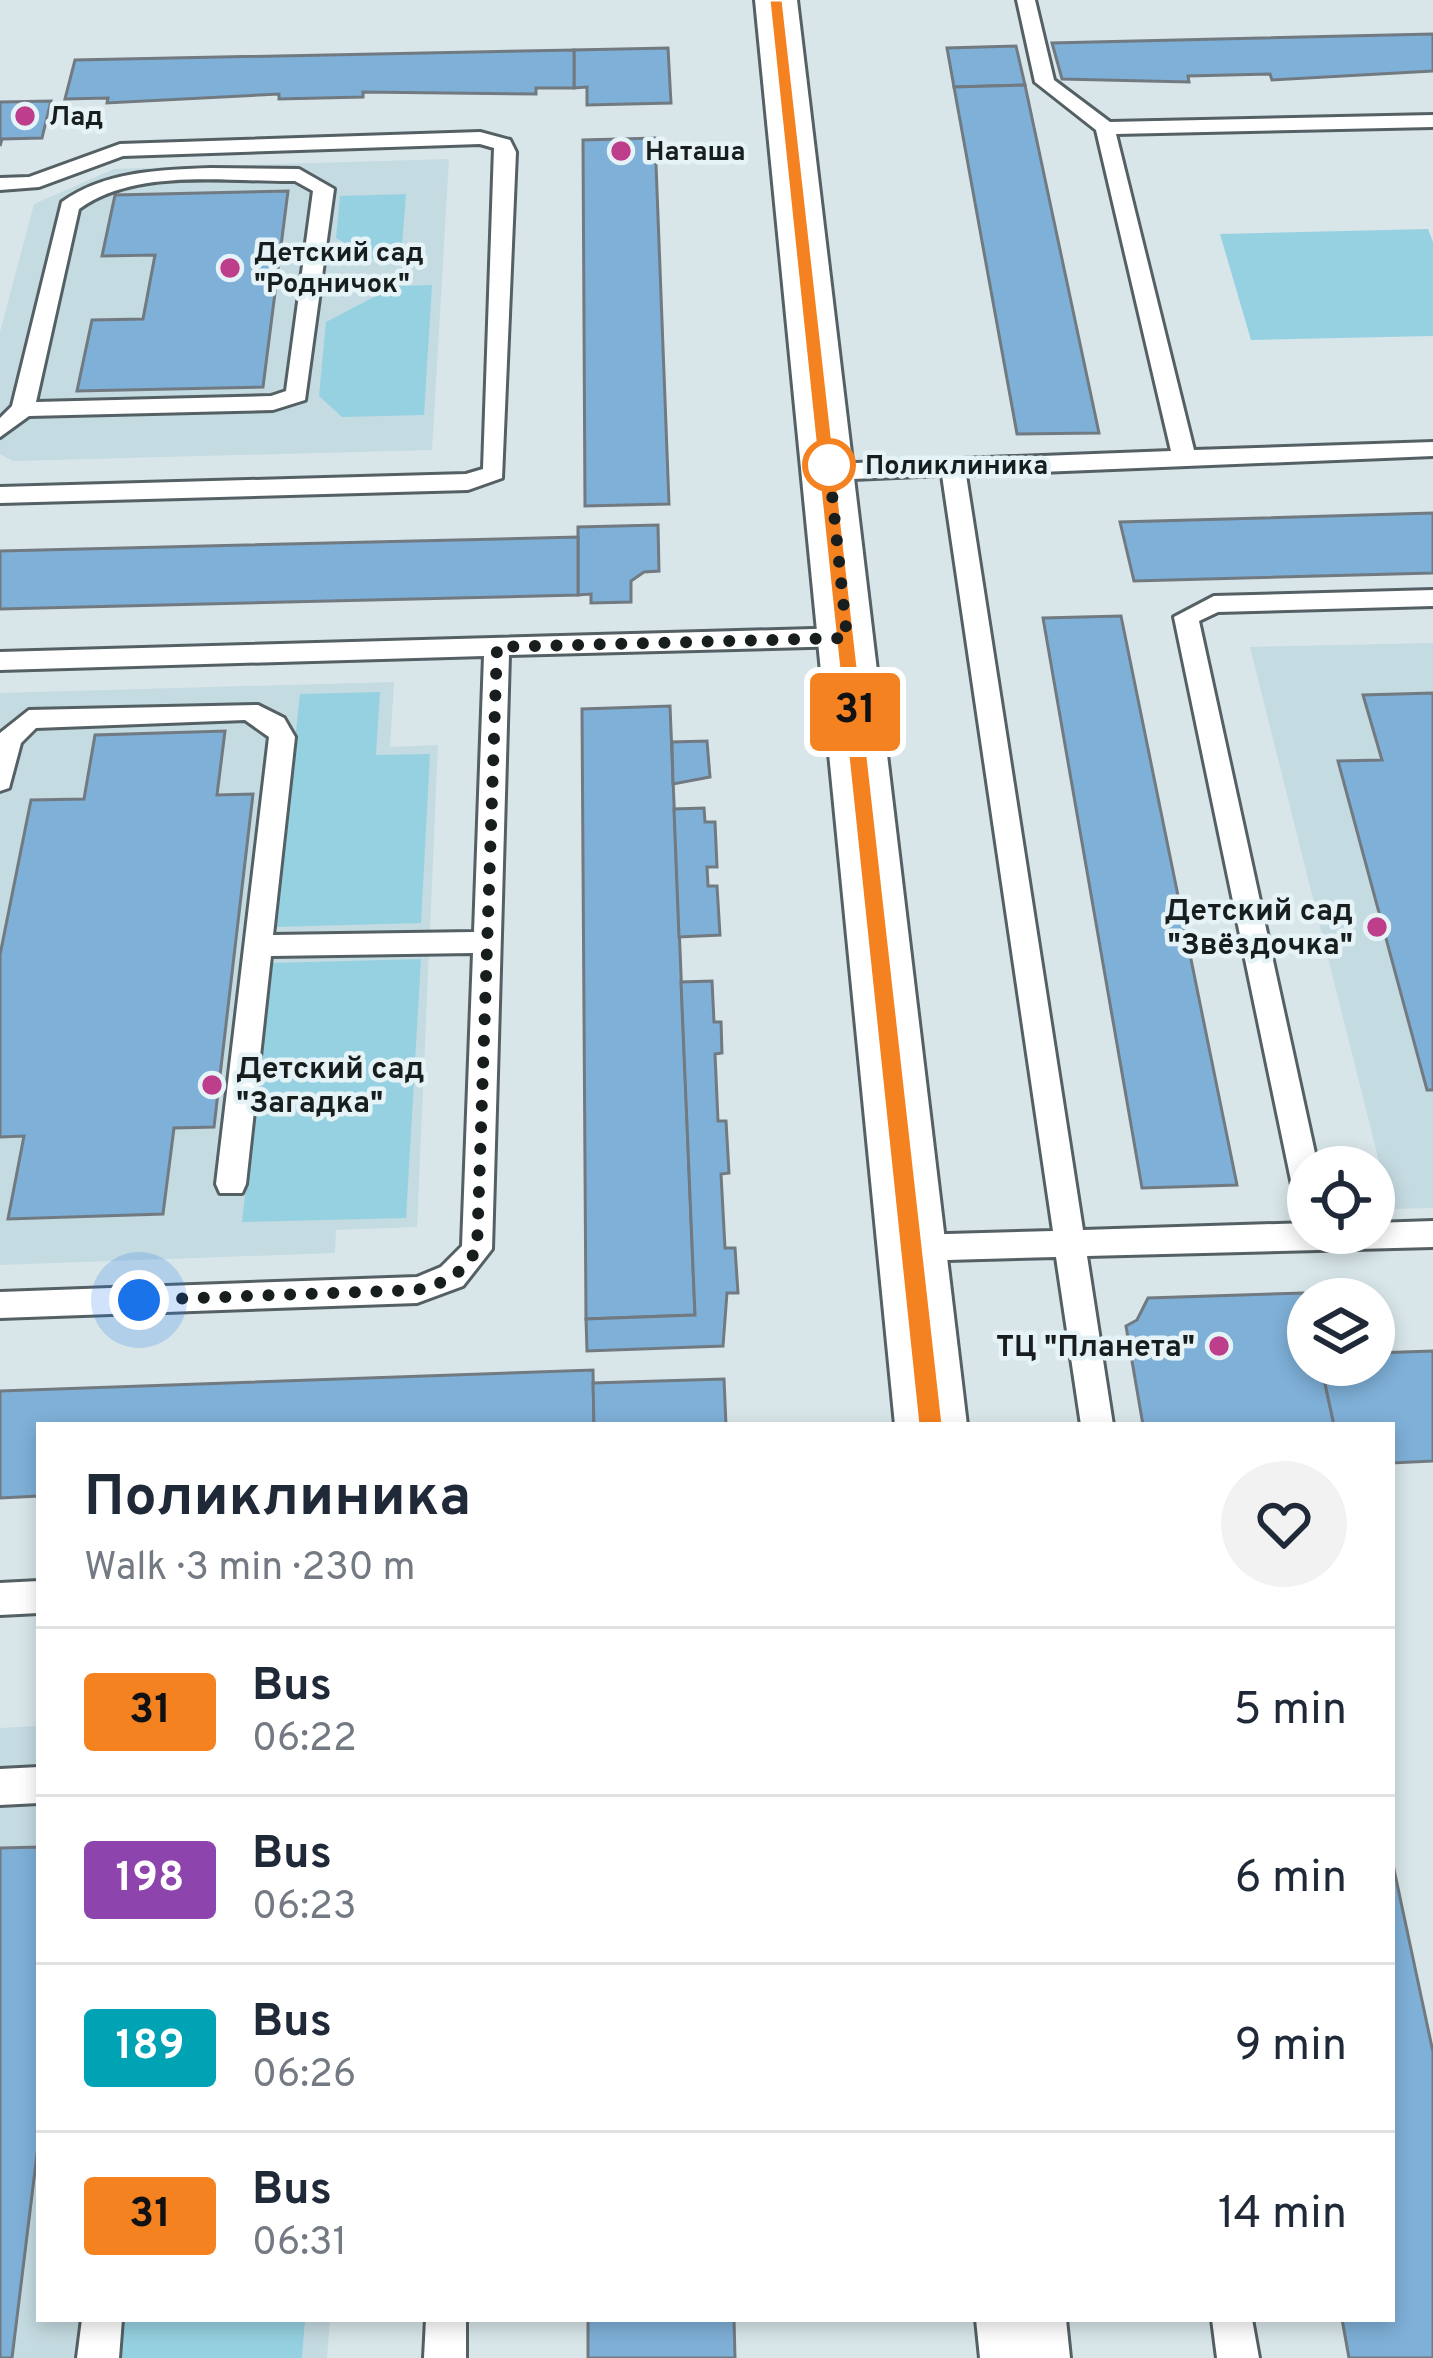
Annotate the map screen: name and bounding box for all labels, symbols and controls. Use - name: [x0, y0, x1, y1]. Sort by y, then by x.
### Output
- place label: Лад: [49, 101, 103, 135]
- marker: Лад: [12, 103, 38, 129]
- place label: Наташа: [645, 136, 745, 170]
- marker: Наташа: [608, 138, 634, 164]
- place label: Детский сад "Родничок": [254, 237, 424, 302]
- marker: Детский сад "Родничок": [217, 255, 243, 281]
- marker: Поликлиника: [804, 440, 854, 490]
- place label: Поликлиника: [865, 450, 1048, 484]
- line badge: 31: [801, 673, 909, 751]
- text: 31: [834, 685, 876, 738]
- place label: Детский сад "Звёздочка": [1164, 894, 1353, 965]
- marker: Детский сад "Звёздочка": [1364, 914, 1390, 940]
- place label: Детский сад "Загадка": [236, 1052, 425, 1123]
- marker: Детский сад "Загадка": [199, 1072, 225, 1098]
- map controls: [1287, 1146, 1395, 1386]
- button: locate: [1287, 1146, 1395, 1254]
- your location: [109, 1270, 169, 1330]
- button: layers: [1287, 1278, 1395, 1386]
- place label: ТЦ "Планета": [996, 1330, 1195, 1367]
- marker: ТЦ "Планета": [1206, 1333, 1232, 1359]
- button: heart: [1221, 1461, 1347, 1587]
- text: Поликлиника: [84, 1464, 471, 1536]
- text: Walk · 3 min · 230 m: [84, 1545, 416, 1594]
- text: Bus: [252, 1659, 332, 1716]
- text: 5 min: [1234, 1683, 1347, 1740]
- text: 31: [129, 1685, 171, 1738]
- text: 06:22: [252, 1716, 357, 1765]
- text: Bus: [252, 1827, 332, 1884]
- text: 6 min: [1235, 1851, 1347, 1908]
- text: 198: [115, 1853, 185, 1906]
- text: 06:23: [252, 1884, 356, 1933]
- text: Bus: [252, 1995, 332, 2052]
- text: 9 min: [1235, 2019, 1347, 2076]
- text: 189: [116, 2021, 184, 2074]
- text: 06:26: [252, 2052, 356, 2101]
- text: Bus: [252, 2163, 332, 2220]
- text: 14 min: [1218, 2187, 1347, 2244]
- text: 31: [129, 2189, 171, 2242]
- text: 06:31: [252, 2220, 347, 2269]

